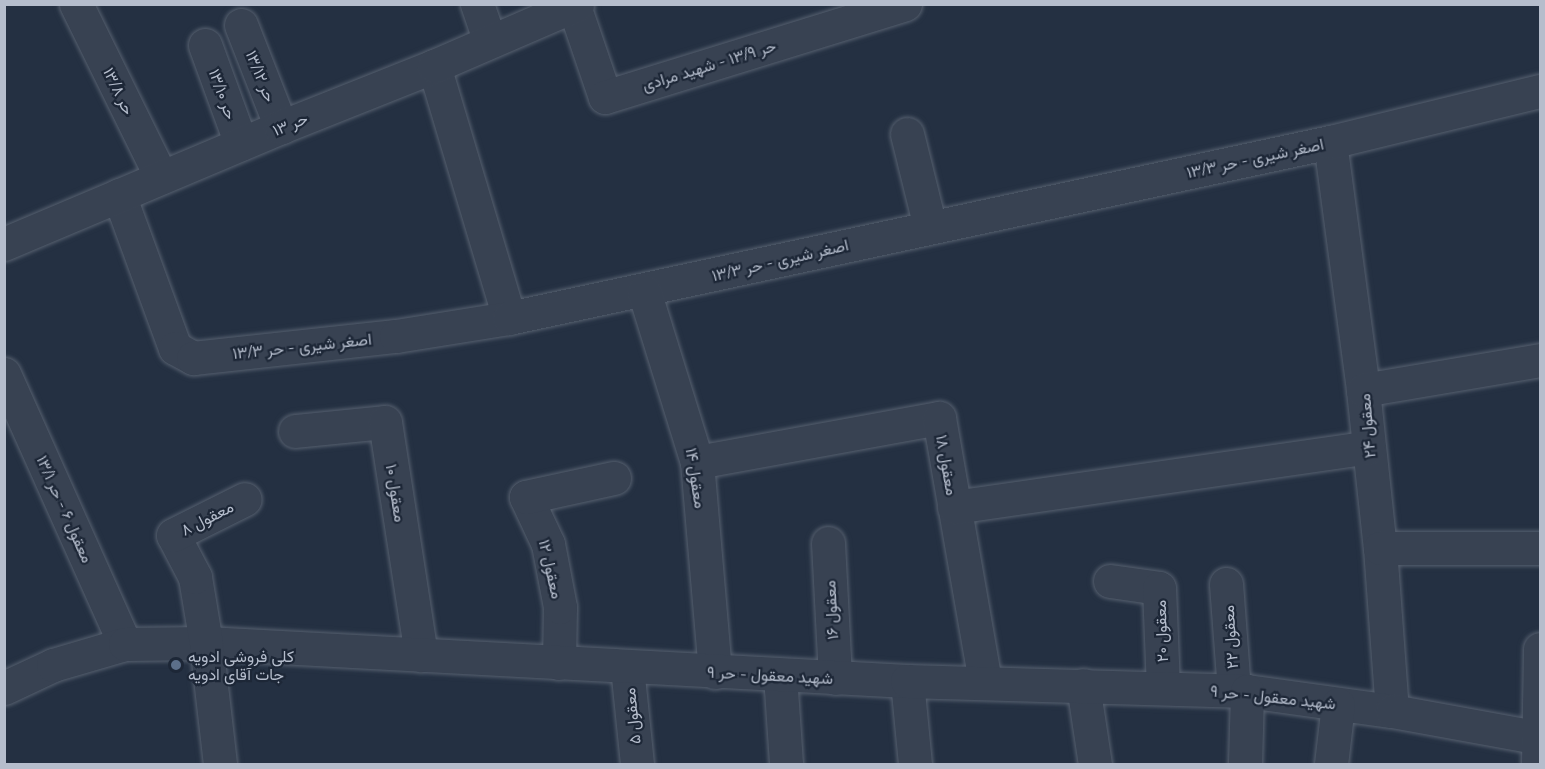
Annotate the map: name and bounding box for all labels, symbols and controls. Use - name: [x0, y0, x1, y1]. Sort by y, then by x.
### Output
- street label: حر ۱۳/۹ - شهید مرادی: [640, 35, 778, 95]
- street label: حر ۱۳/۱۲: [242, 47, 280, 105]
- street label: حر ۱۳/۸: [99, 64, 139, 118]
- street label: حر ۱۳/۱۰: [205, 66, 241, 122]
- street label: حر ۱۳: [270, 108, 310, 140]
- street label: اصغر شیری - حر ۱۳/۳: [1185, 134, 1325, 182]
- street label: اصغر شیری - حر ۱۳/۳: [710, 235, 850, 285]
- street label: اصغر شیری - حر ۱۳/۳: [232, 329, 372, 363]
- street label: معقول ۲۴: [1355, 393, 1379, 459]
- street label: معقول ۱۸: [932, 433, 962, 497]
- street label: معقول ۱۴: [682, 446, 710, 510]
- street label: معقول ۶ - حر ۱۳/۱: [33, 452, 97, 566]
- street label: معقول ۱۰: [382, 463, 410, 523]
- street label: معقول ۸: [177, 497, 237, 539]
- street label: معقول ۱۲: [535, 538, 567, 600]
- street label: معقول ۱۶: [820, 580, 842, 640]
- street label: معقول ۲۰: [1150, 600, 1172, 662]
- street label: معقول ۲۲: [1218, 604, 1242, 670]
- place label: کلی فروشی ادویه جات آقای ادویه: [188, 646, 294, 684]
- marker: کلی فروشی ادویه جات آقای ادویه: [169, 658, 183, 672]
- street label: شهید معقول - حر ۹: [707, 662, 833, 688]
- street label: شهید معقول - حر ۹: [1209, 681, 1337, 713]
- street label: معقول ۵: [619, 687, 645, 745]

